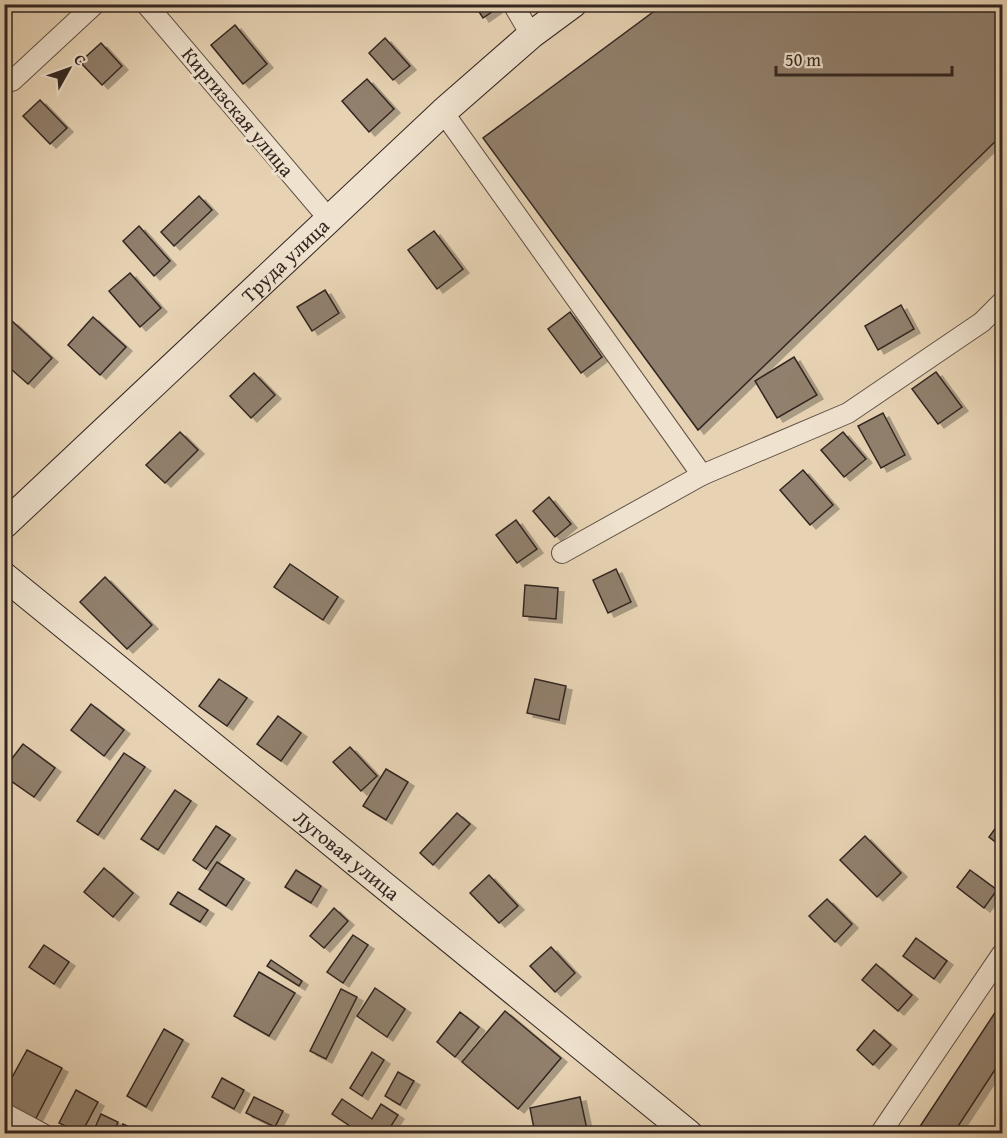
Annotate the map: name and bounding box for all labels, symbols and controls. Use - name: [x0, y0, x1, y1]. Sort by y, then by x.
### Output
- north arrow: [39, 39, 99, 99]
- scale bar: [776, 39, 952, 77]
- street label: Киргизская улица: [175, 41, 302, 183]
- text: 50 m: [785, 46, 821, 73]
- text: С: [68, 48, 93, 71]
- street label: Труда улица: [234, 211, 336, 309]
- street label: Луговая улица: [288, 803, 407, 907]

